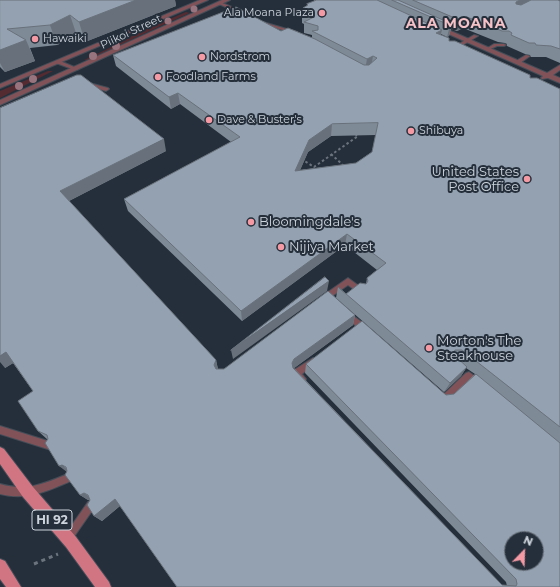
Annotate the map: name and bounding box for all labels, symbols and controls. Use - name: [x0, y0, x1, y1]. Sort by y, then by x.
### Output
- place label: Ala Moana Plaza: [224, 6, 314, 20]
- marker: Ala Moana Plaza: [317, 8, 327, 18]
- street label: Piikoi Street: [98, 12, 164, 52]
- district label: ALA MOANA: [406, 16, 506, 32]
- place label: Hawaiki: [43, 32, 87, 46]
- marker: Hawaiki: [30, 34, 40, 44]
- place label: Nordstrom: [210, 50, 270, 64]
- marker: Nordstrom: [197, 52, 207, 62]
- place label: Foodland Farms: [166, 70, 256, 84]
- marker: Foodland Farms: [153, 72, 163, 82]
- place label: Dave & Buster's: [217, 113, 302, 127]
- marker: Dave & Buster's: [204, 115, 214, 125]
- place label: Shibuya: [419, 124, 463, 138]
- marker: Shibuya: [406, 126, 416, 136]
- place label: United States Post Office: [432, 164, 519, 195]
- marker: United States Post Office: [522, 174, 532, 184]
- place label: Bloomingdale's: [259, 214, 360, 230]
- marker: Bloomingdale's: [246, 217, 256, 227]
- place label: Nijiya Market: [289, 239, 374, 255]
- marker: Nijiya Market: [276, 242, 286, 252]
- place label: Morton's The Steakhouse: [437, 333, 521, 364]
- marker: Morton's The Steakhouse: [424, 343, 434, 353]
- road number: HI 92: [32, 510, 72, 530]
- north arrow: [504, 531, 544, 571]
- text: N: [521, 533, 535, 549]

